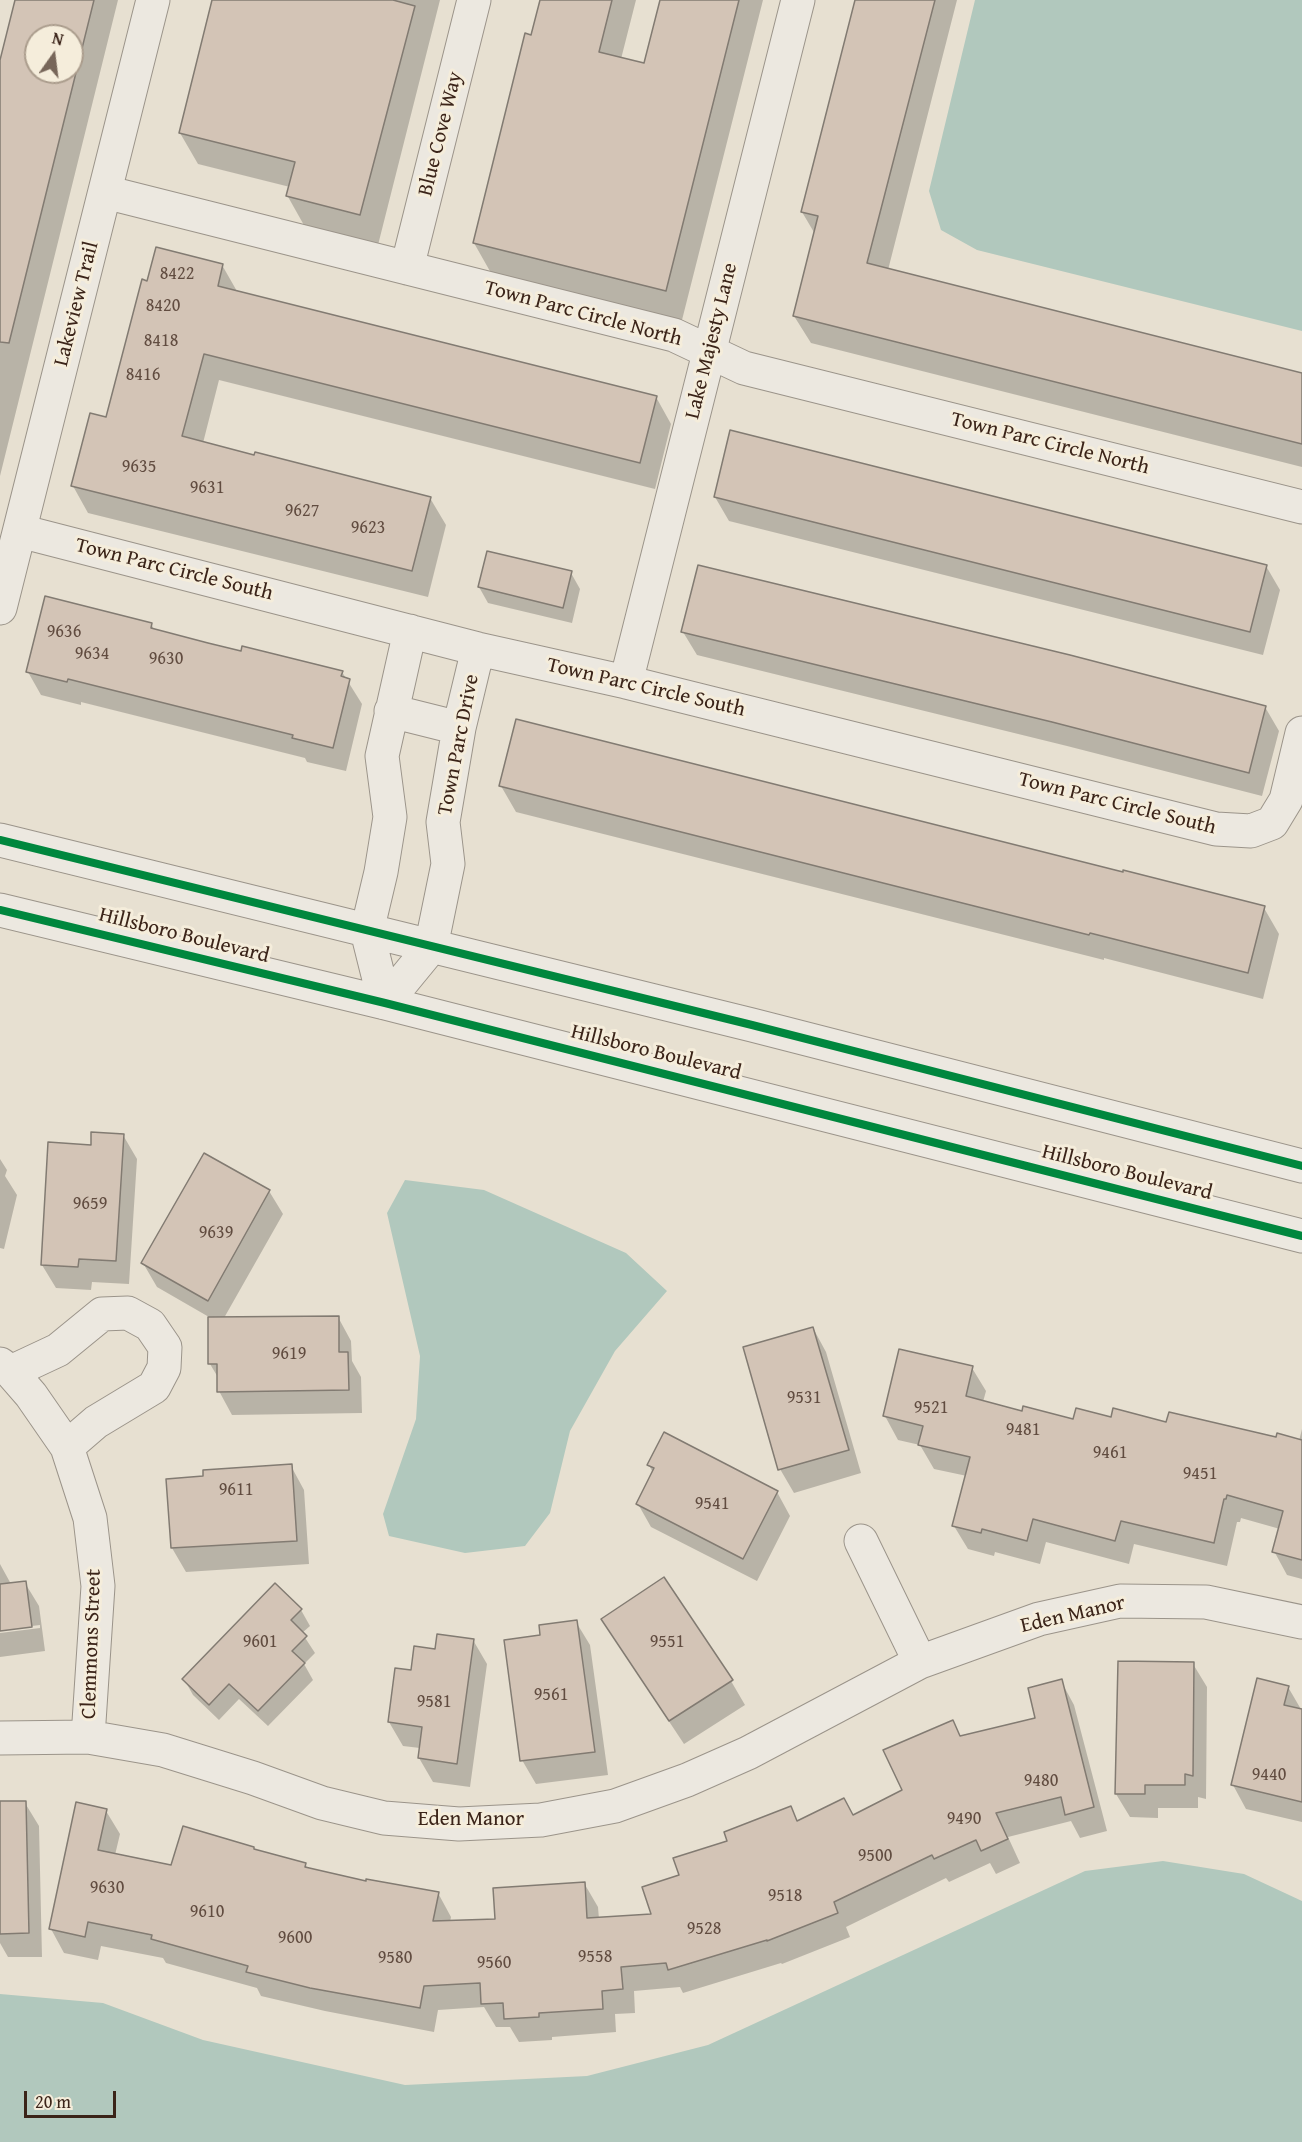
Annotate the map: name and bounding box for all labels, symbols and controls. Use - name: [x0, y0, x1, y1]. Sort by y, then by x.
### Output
- north arrow: [24, 24, 84, 84]
- text: N: [50, 26, 66, 51]
- street label: Blue Cove Way: [413, 69, 469, 199]
- street label: Lakeview Trail: [49, 239, 105, 369]
- street label: Lake Majesty Lane: [680, 260, 744, 422]
- house number: 8422: [160, 263, 194, 285]
- street label: Town Parc Circle North: [481, 275, 685, 353]
- house number: 8420: [146, 295, 180, 317]
- house number: 8418: [144, 330, 178, 352]
- house number: 8416: [126, 364, 160, 386]
- street label: Town Parc Circle North: [948, 407, 1152, 481]
- house number: 9635: [122, 456, 156, 478]
- house number: 9631: [190, 477, 224, 499]
- house number: 9627: [285, 500, 319, 522]
- house number: 9623: [351, 517, 385, 539]
- street label: Town Parc Circle South: [73, 533, 275, 607]
- house number: 9636: [47, 621, 81, 643]
- house number: 9634: [75, 643, 109, 665]
- house number: 9630: [149, 648, 183, 670]
- street label: Town Parc Circle South: [544, 653, 748, 723]
- street label: Town Parc Drive: [433, 672, 485, 818]
- street label: Town Parc Circle South: [1016, 767, 1218, 841]
- street label: Hillsboro Boulevard: [96, 903, 272, 969]
- street label: Hillsboro Boulevard: [568, 1020, 744, 1086]
- street label: Hillsboro Boulevard: [1039, 1140, 1215, 1206]
- house number: 9659: [73, 1193, 107, 1215]
- house number: 9639: [199, 1222, 233, 1244]
- house number: 9619: [272, 1343, 306, 1365]
- house number: 9531: [787, 1387, 821, 1409]
- house number: 9521: [914, 1397, 948, 1419]
- house number: 9481: [1006, 1419, 1040, 1441]
- house number: 9461: [1093, 1442, 1127, 1464]
- house number: 9451: [1183, 1463, 1217, 1485]
- house number: 9611: [219, 1479, 253, 1501]
- house number: 9541: [695, 1493, 729, 1515]
- street label: Clemmons Street: [77, 1569, 107, 1719]
- street label: Eden Manor: [1018, 1591, 1128, 1639]
- house number: 9601: [243, 1631, 277, 1653]
- house number: 9551: [650, 1631, 684, 1653]
- house number: 9561: [534, 1684, 568, 1706]
- house number: 9581: [417, 1691, 451, 1713]
- house number: 9440: [1252, 1764, 1286, 1786]
- house number: 9480: [1024, 1770, 1058, 1792]
- street label: Eden Manor: [418, 1807, 524, 1833]
- house number: 9490: [947, 1808, 981, 1830]
- house number: 9500: [858, 1845, 892, 1867]
- house number: 9630: [90, 1877, 124, 1899]
- house number: 9518: [768, 1885, 802, 1907]
- house number: 9610: [190, 1901, 224, 1923]
- house number: 9528: [687, 1918, 721, 1940]
- house number: 9600: [278, 1927, 312, 1949]
- house number: 9558: [578, 1946, 612, 1968]
- house number: 9580: [378, 1947, 412, 1969]
- house number: 9560: [477, 1952, 511, 1974]
- scale bar: [27, 2079, 118, 2117]
- text: 20 m: [35, 2088, 71, 2115]

